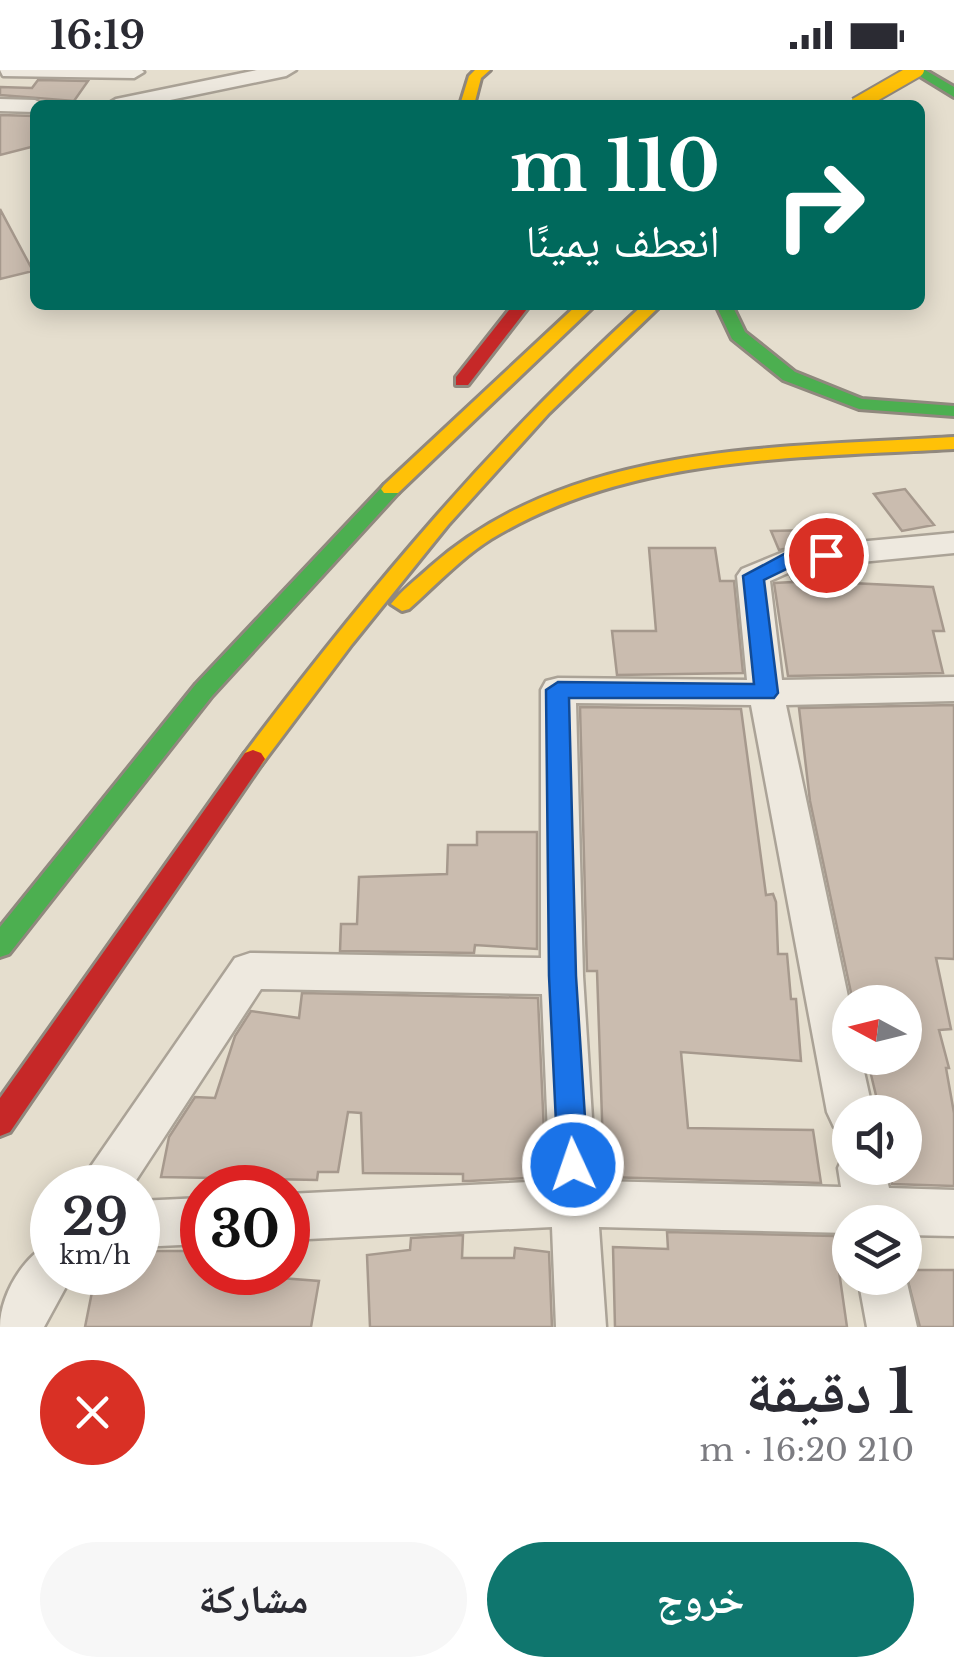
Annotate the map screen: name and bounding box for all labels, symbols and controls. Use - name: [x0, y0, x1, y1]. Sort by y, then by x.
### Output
- text: 16:19: [50, 12, 145, 59]
- text: 110 m: [510, 123, 720, 210]
- icon: right: [755, 140, 885, 270]
- text: انعطف يمينًا: [526, 213, 720, 269]
- pin: [784, 513, 869, 598]
- icon: arrive: [799, 528, 854, 583]
- north arrow: [832, 985, 922, 1075]
- map controls: [832, 985, 922, 1295]
- button: sound: [832, 1095, 922, 1185]
- position arrow: [521, 1113, 625, 1217]
- speed limit sign: 30: [180, 1165, 310, 1295]
- text: 29: [62, 1186, 128, 1249]
- button: layers: [832, 1205, 922, 1295]
- text: km/h: [60, 1240, 130, 1271]
- text: 1 دقيقة: [746, 1355, 914, 1429]
- button: close: [40, 1360, 145, 1465]
- text: 210 m · 16:20: [700, 1430, 914, 1470]
- button: مشاركة: [40, 1542, 467, 1657]
- button: خروج: [487, 1542, 914, 1657]

